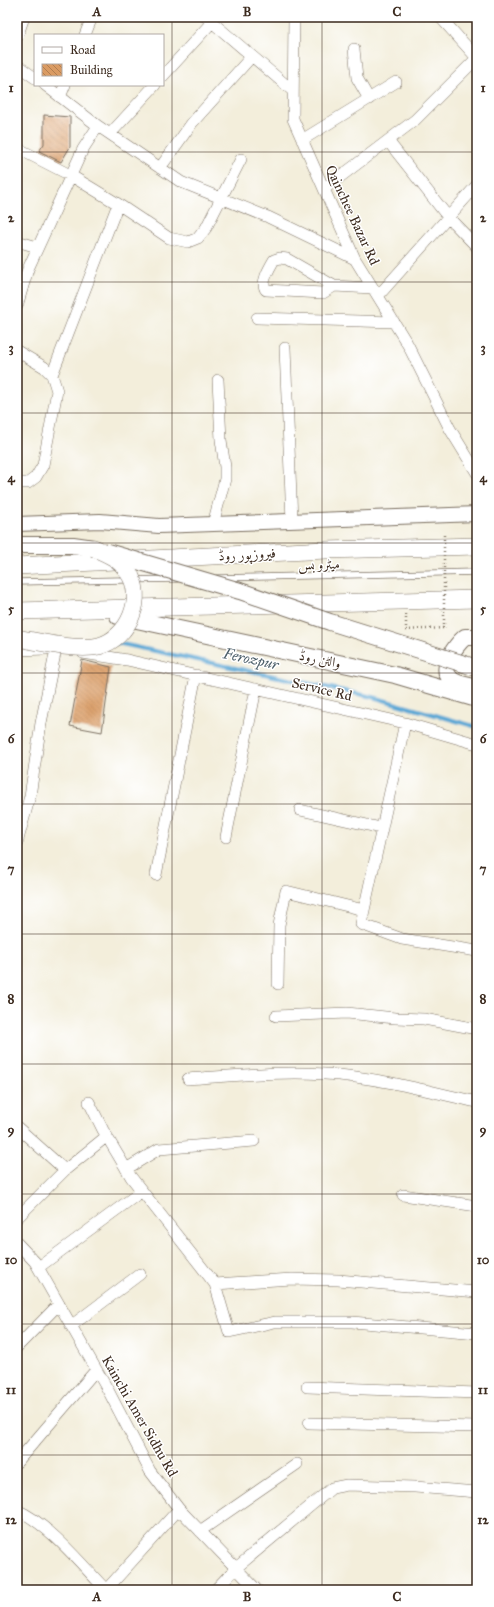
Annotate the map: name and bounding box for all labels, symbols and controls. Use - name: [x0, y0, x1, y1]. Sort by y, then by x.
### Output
- text: A: [92, 4, 102, 20]
- text: B: [243, 4, 252, 20]
- text: C: [393, 4, 402, 20]
- legend: [34, 34, 164, 86]
- text: Road: [70, 43, 96, 57]
- text: Building: [70, 63, 113, 78]
- text: 1: [8, 80, 14, 96]
- text: 1: [480, 80, 486, 96]
- street label: Qainchee Bazar Rd: [322, 163, 383, 268]
- text: 2: [8, 210, 15, 226]
- text: 2: [480, 210, 487, 226]
- text: 3: [8, 340, 14, 356]
- text: 3: [480, 340, 486, 356]
- text: 4: [7, 470, 15, 486]
- text: 4: [479, 470, 487, 486]
- street label: فیروزپور روڈ: [218, 544, 276, 566]
- street label: میٹرو بس: [298, 556, 340, 574]
- text: 5: [8, 601, 15, 617]
- text: 5: [480, 601, 487, 617]
- water label: Ferozpur: [220, 644, 281, 675]
- street label: والٹن روڈ: [297, 647, 342, 672]
- street label: Service Rd: [290, 674, 354, 705]
- text: 6: [8, 731, 16, 747]
- text: 6: [480, 731, 488, 747]
- text: 7: [8, 861, 15, 877]
- text: 7: [480, 861, 487, 877]
- text: 8: [8, 991, 15, 1007]
- text: 8: [480, 991, 487, 1007]
- text: 9: [8, 1122, 15, 1138]
- text: 9: [480, 1122, 487, 1138]
- text: 10: [5, 1252, 18, 1268]
- text: 10: [477, 1252, 490, 1268]
- street label: Kainchi Amer Sidhu Rd: [98, 1353, 181, 1480]
- text: 11: [6, 1382, 16, 1398]
- text: 11: [478, 1382, 488, 1398]
- text: 12: [5, 1512, 17, 1528]
- text: 12: [477, 1512, 489, 1528]
- text: A: [92, 1589, 102, 1605]
- text: B: [243, 1589, 252, 1605]
- text: C: [393, 1589, 402, 1605]

